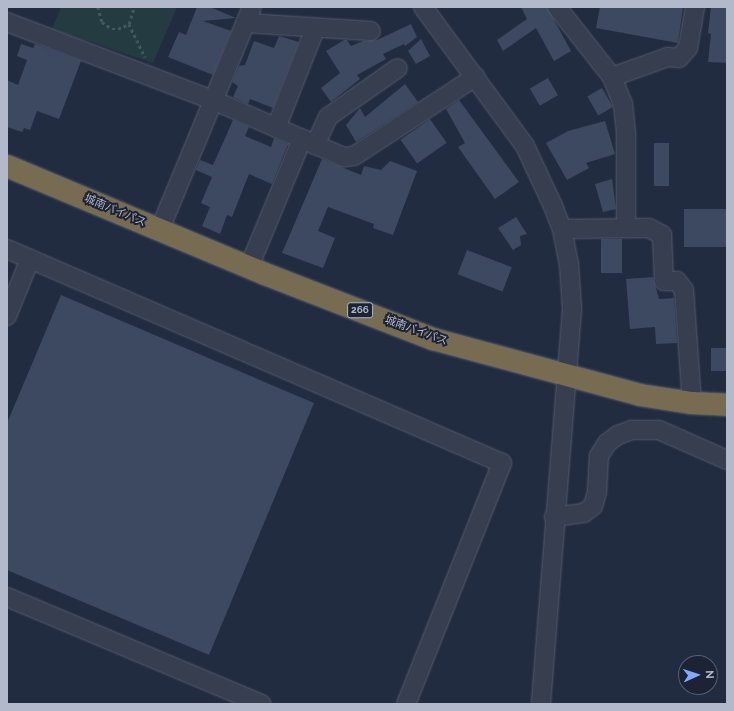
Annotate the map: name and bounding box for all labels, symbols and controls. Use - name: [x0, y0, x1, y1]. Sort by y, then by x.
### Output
- street label: 城南バイパス: [82, 192, 148, 230]
- road number: 266: [347, 302, 373, 318]
- street label: 城南バイパス: [383, 314, 449, 348]
- north arrow: [678, 655, 718, 695]
- text: N: [703, 670, 716, 679]

